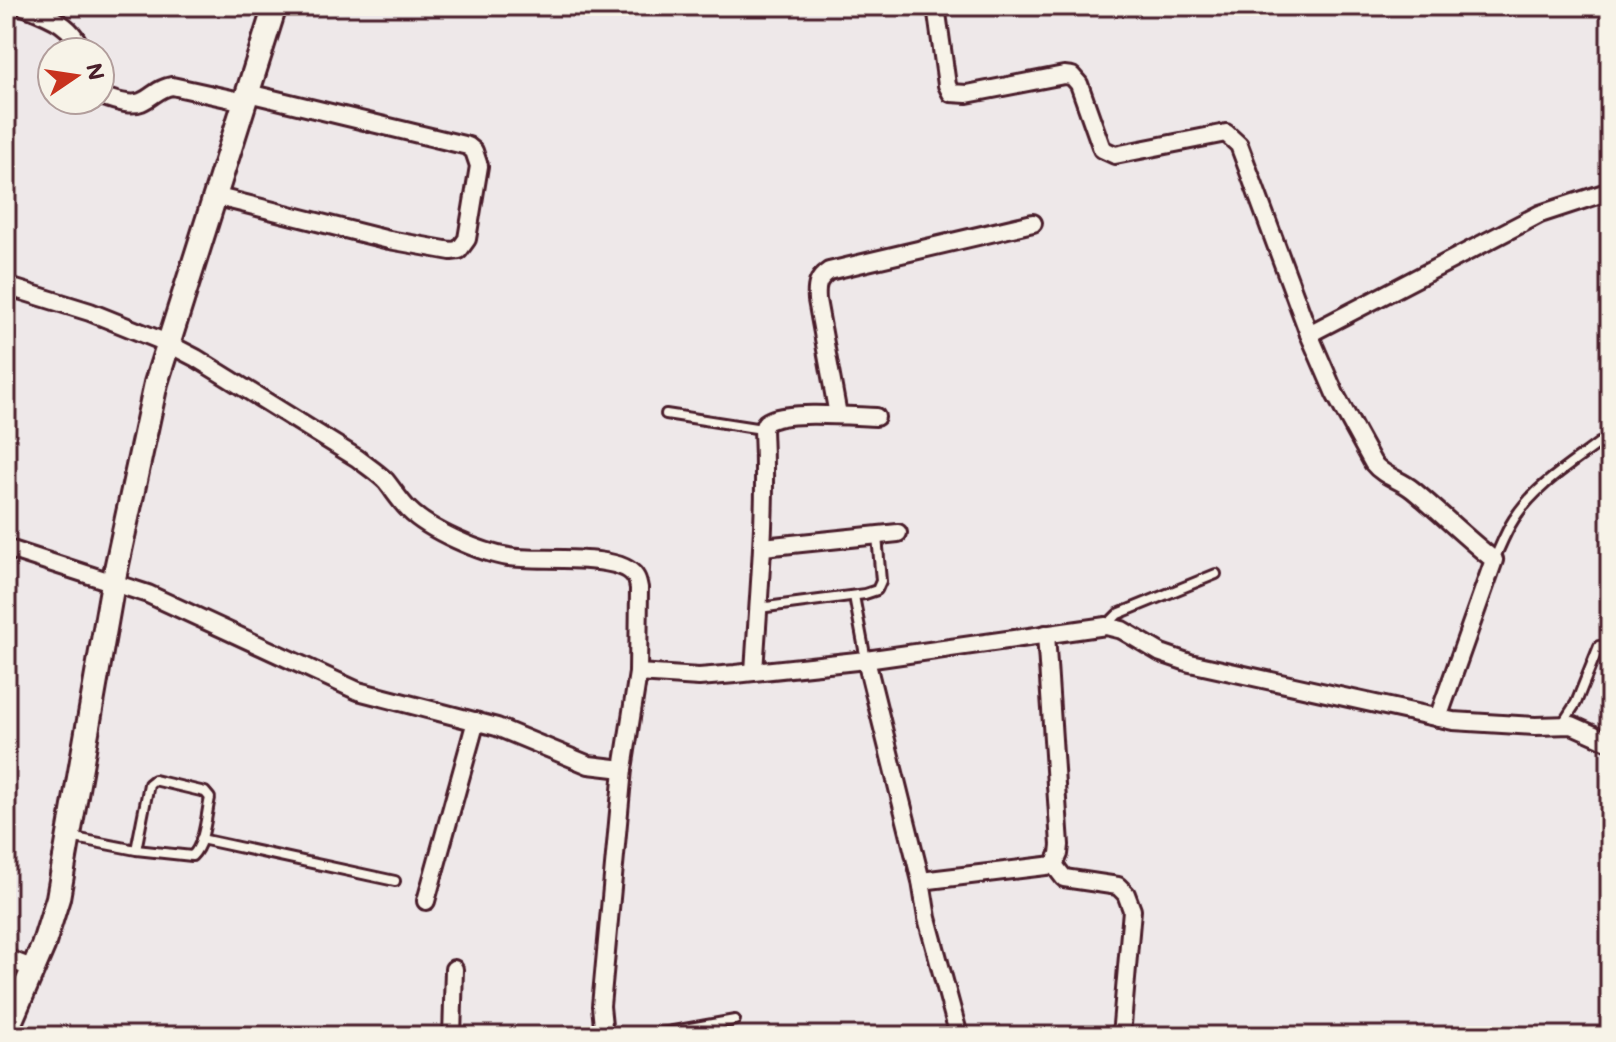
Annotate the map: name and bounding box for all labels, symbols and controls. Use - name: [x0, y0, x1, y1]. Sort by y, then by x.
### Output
- north arrow: [36, 36, 116, 116]
- text: N: [80, 60, 112, 83]

